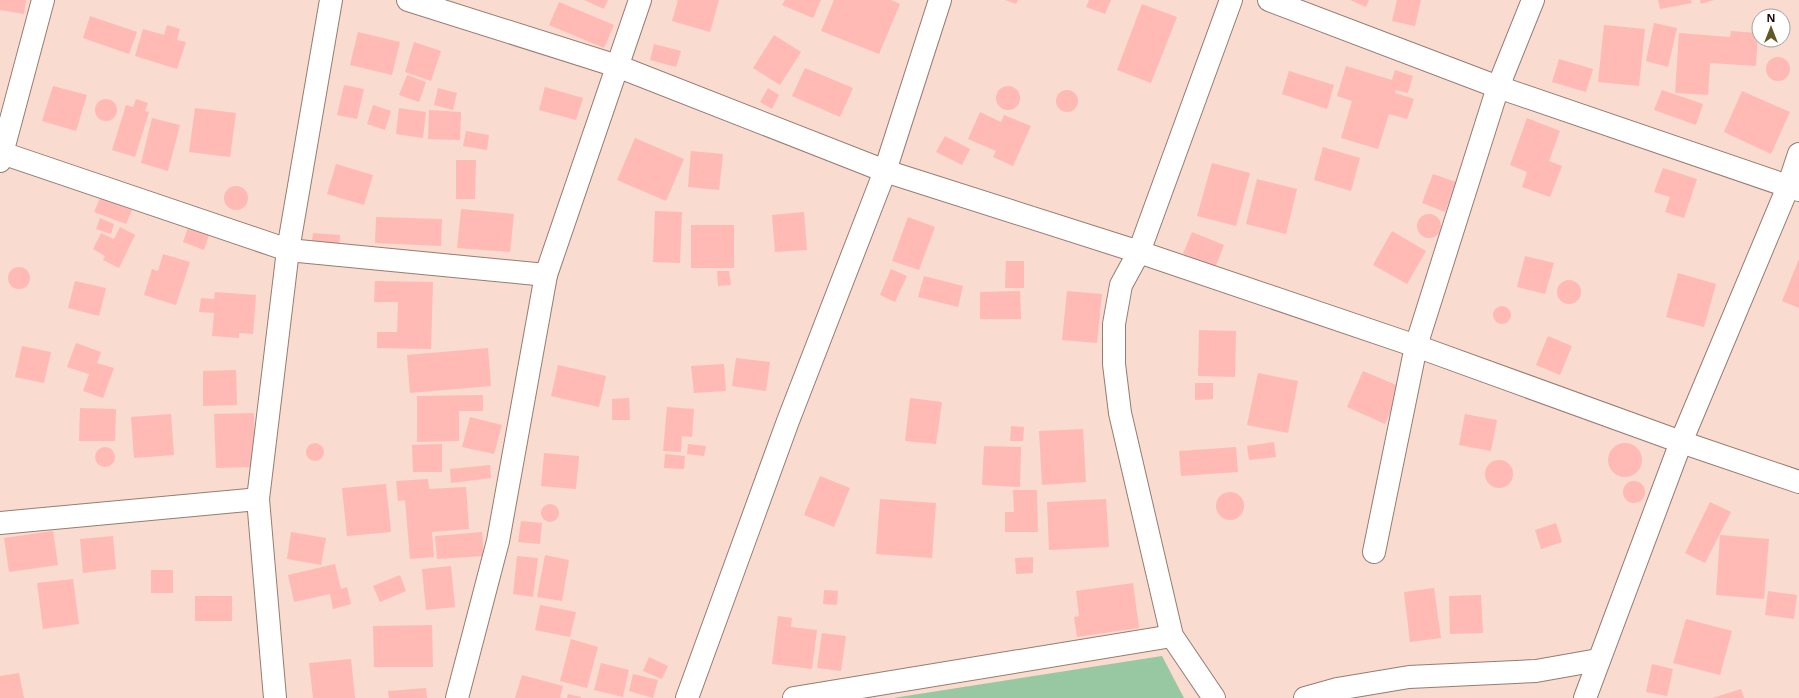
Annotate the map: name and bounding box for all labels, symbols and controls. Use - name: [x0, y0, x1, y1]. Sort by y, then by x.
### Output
- north arrow: [1751, 8, 1791, 48]
- text: N: [1767, 10, 1775, 25]

